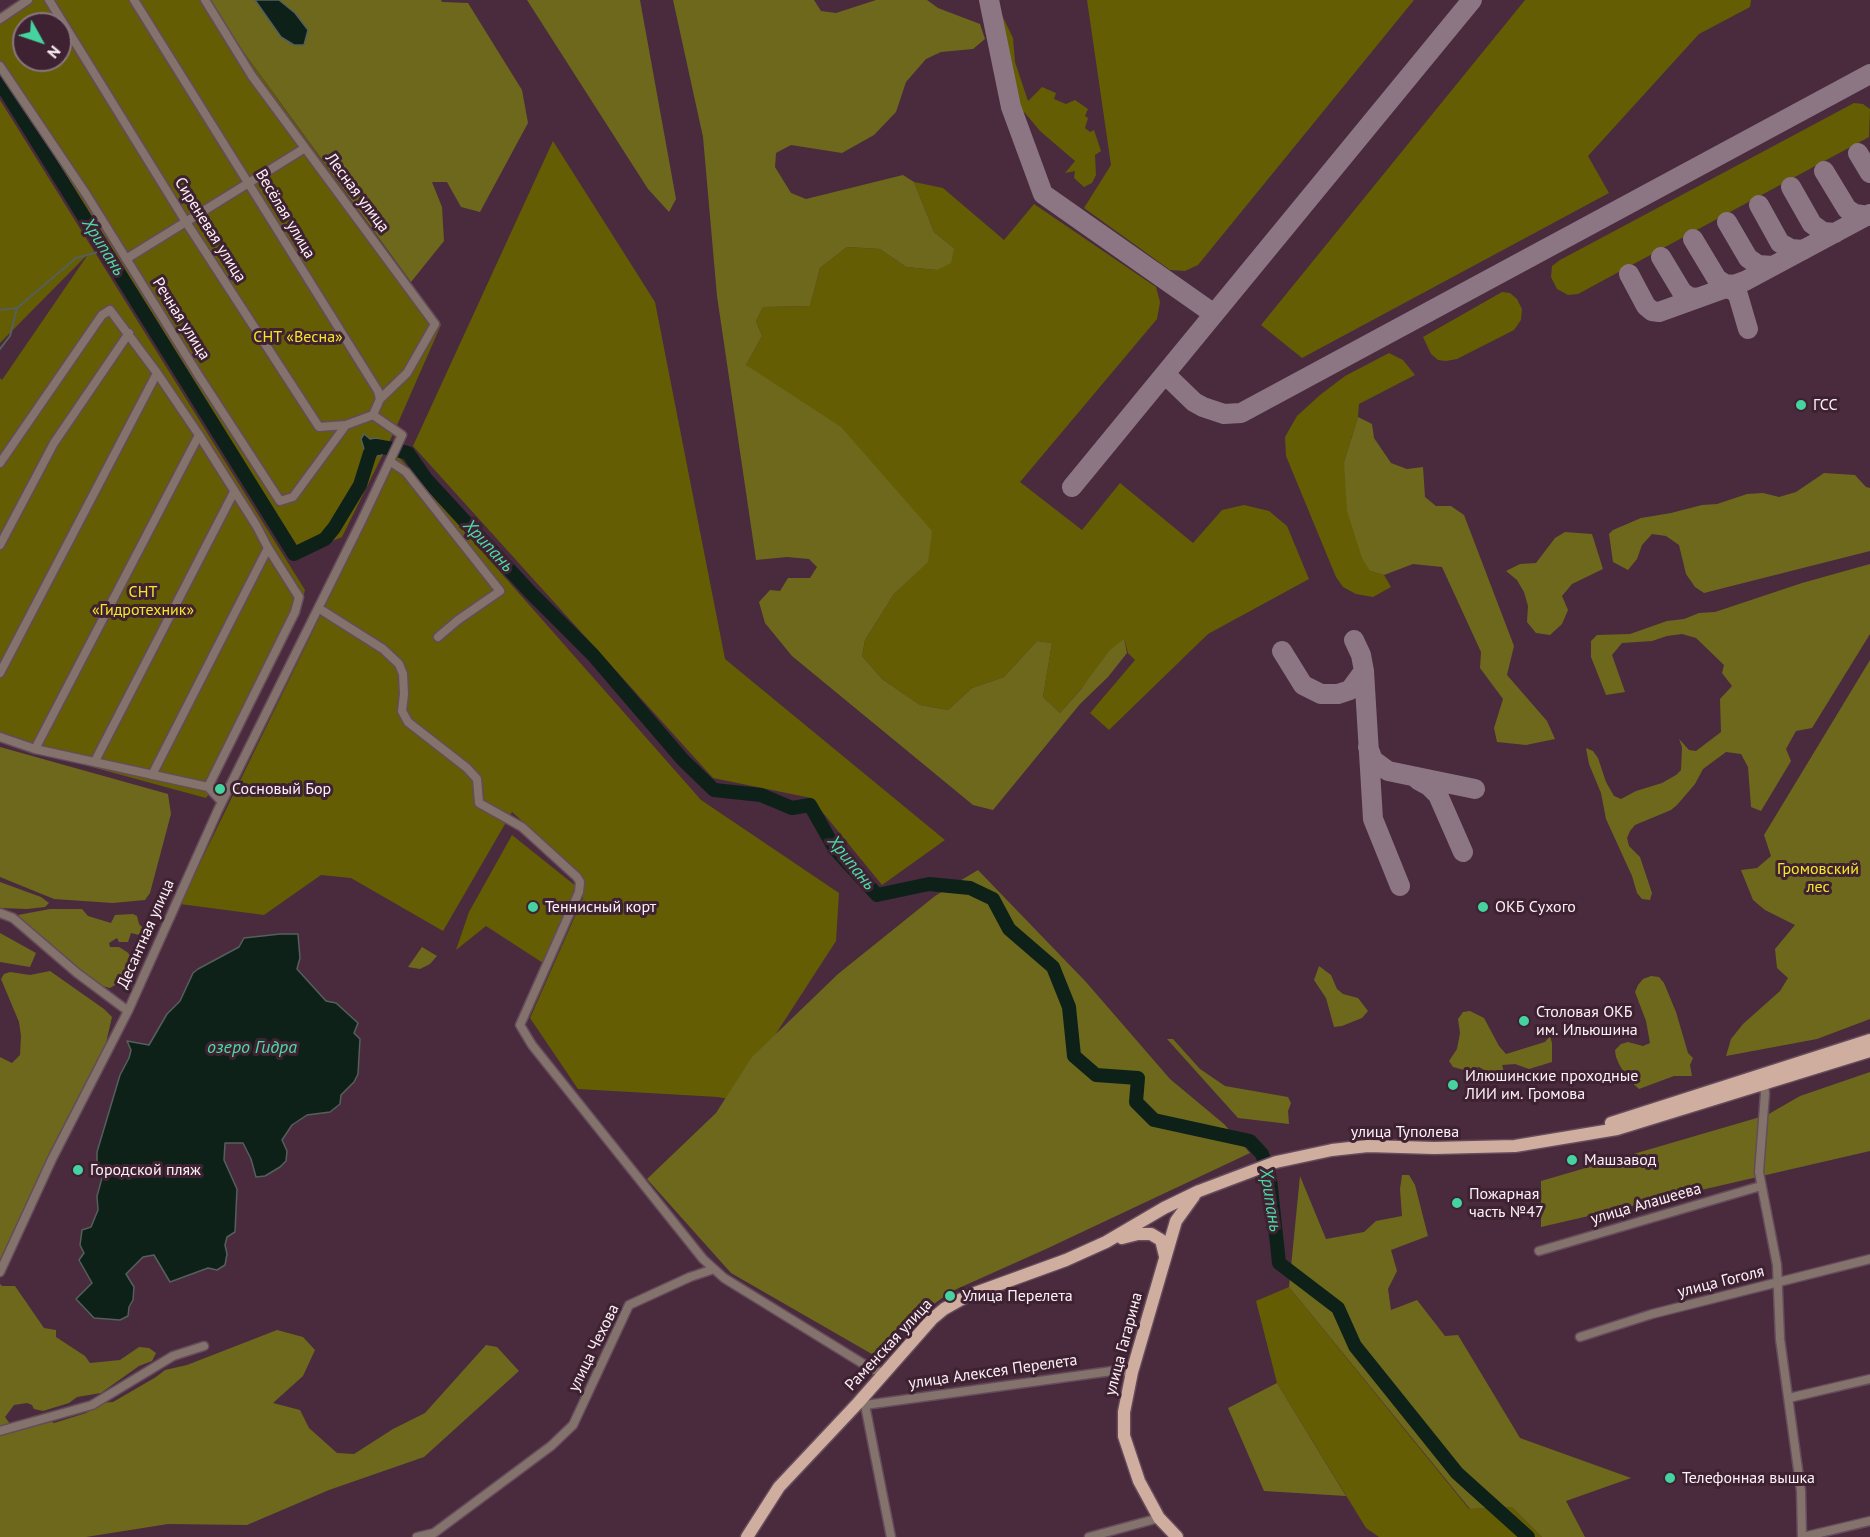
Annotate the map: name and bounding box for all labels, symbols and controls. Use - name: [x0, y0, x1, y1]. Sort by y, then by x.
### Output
- north arrow: [12, 12, 72, 72]
- text: N: [43, 42, 65, 63]
- street label: Лесная улица: [321, 150, 393, 236]
- street label: Весёлая улица: [251, 166, 319, 262]
- street label: Сиреневая улица: [170, 174, 250, 286]
- water label: Хрипань: [77, 214, 129, 280]
- street label: Речная улица: [148, 274, 214, 364]
- park label: СНТ «Весна»: [253, 327, 343, 347]
- place label: ГСС: [1813, 395, 1838, 415]
- marker: ГСС: [1794, 398, 1808, 412]
- water label: Хрипань: [458, 515, 518, 577]
- park label: СНТ «Гидротехник»: [92, 582, 194, 620]
- place label: Сосновый Бор: [232, 779, 331, 799]
- marker: Сосновый Бор: [213, 782, 227, 796]
- water label: Хрипань: [822, 831, 880, 895]
- park label: Громовский лес: [1777, 859, 1859, 897]
- street label: Десантная улица: [113, 876, 179, 992]
- place label: Теннисный корт: [545, 897, 656, 917]
- place label: ОКБ Сухого: [1495, 897, 1576, 917]
- marker: Теннисный корт: [526, 900, 540, 914]
- marker: ОКБ Сухого: [1476, 900, 1490, 914]
- place label: Столовая ОКБ им. Ильюшина: [1536, 1002, 1638, 1040]
- marker: Столовая ОКБ им. Ильюшина: [1517, 1014, 1531, 1028]
- water label: озеро Гидра: [207, 1037, 297, 1059]
- place label: Илюшинские проходные ЛИИ им. Громова: [1465, 1066, 1638, 1104]
- marker: Илюшинские проходные ЛИИ им. Громова: [1446, 1078, 1460, 1092]
- street label: улица Туполева: [1351, 1122, 1459, 1142]
- place label: Машзавод: [1584, 1150, 1656, 1170]
- marker: Машзавод: [1565, 1153, 1579, 1167]
- place label: Городской пляж: [90, 1160, 201, 1180]
- marker: Городской пляж: [71, 1163, 85, 1177]
- water label: Хрипань: [1254, 1167, 1286, 1233]
- street label: улица Алашеева: [1589, 1179, 1703, 1229]
- place label: Пожарная часть №47: [1469, 1184, 1544, 1222]
- marker: Пожарная часть №47: [1450, 1196, 1464, 1210]
- street label: улица Гоголя: [1676, 1262, 1766, 1302]
- place label: Улица Перелета: [962, 1286, 1073, 1306]
- marker: Улица Перелета: [943, 1289, 957, 1303]
- street label: улица Гагарина: [1101, 1290, 1147, 1398]
- street label: Раменская улица: [841, 1295, 937, 1395]
- street label: улица Чехова: [565, 1301, 623, 1395]
- street label: улица Алексея Перелета: [907, 1351, 1079, 1393]
- place label: Телефонная вышка: [1682, 1468, 1815, 1488]
- marker: Телефонная вышка: [1663, 1471, 1677, 1485]

